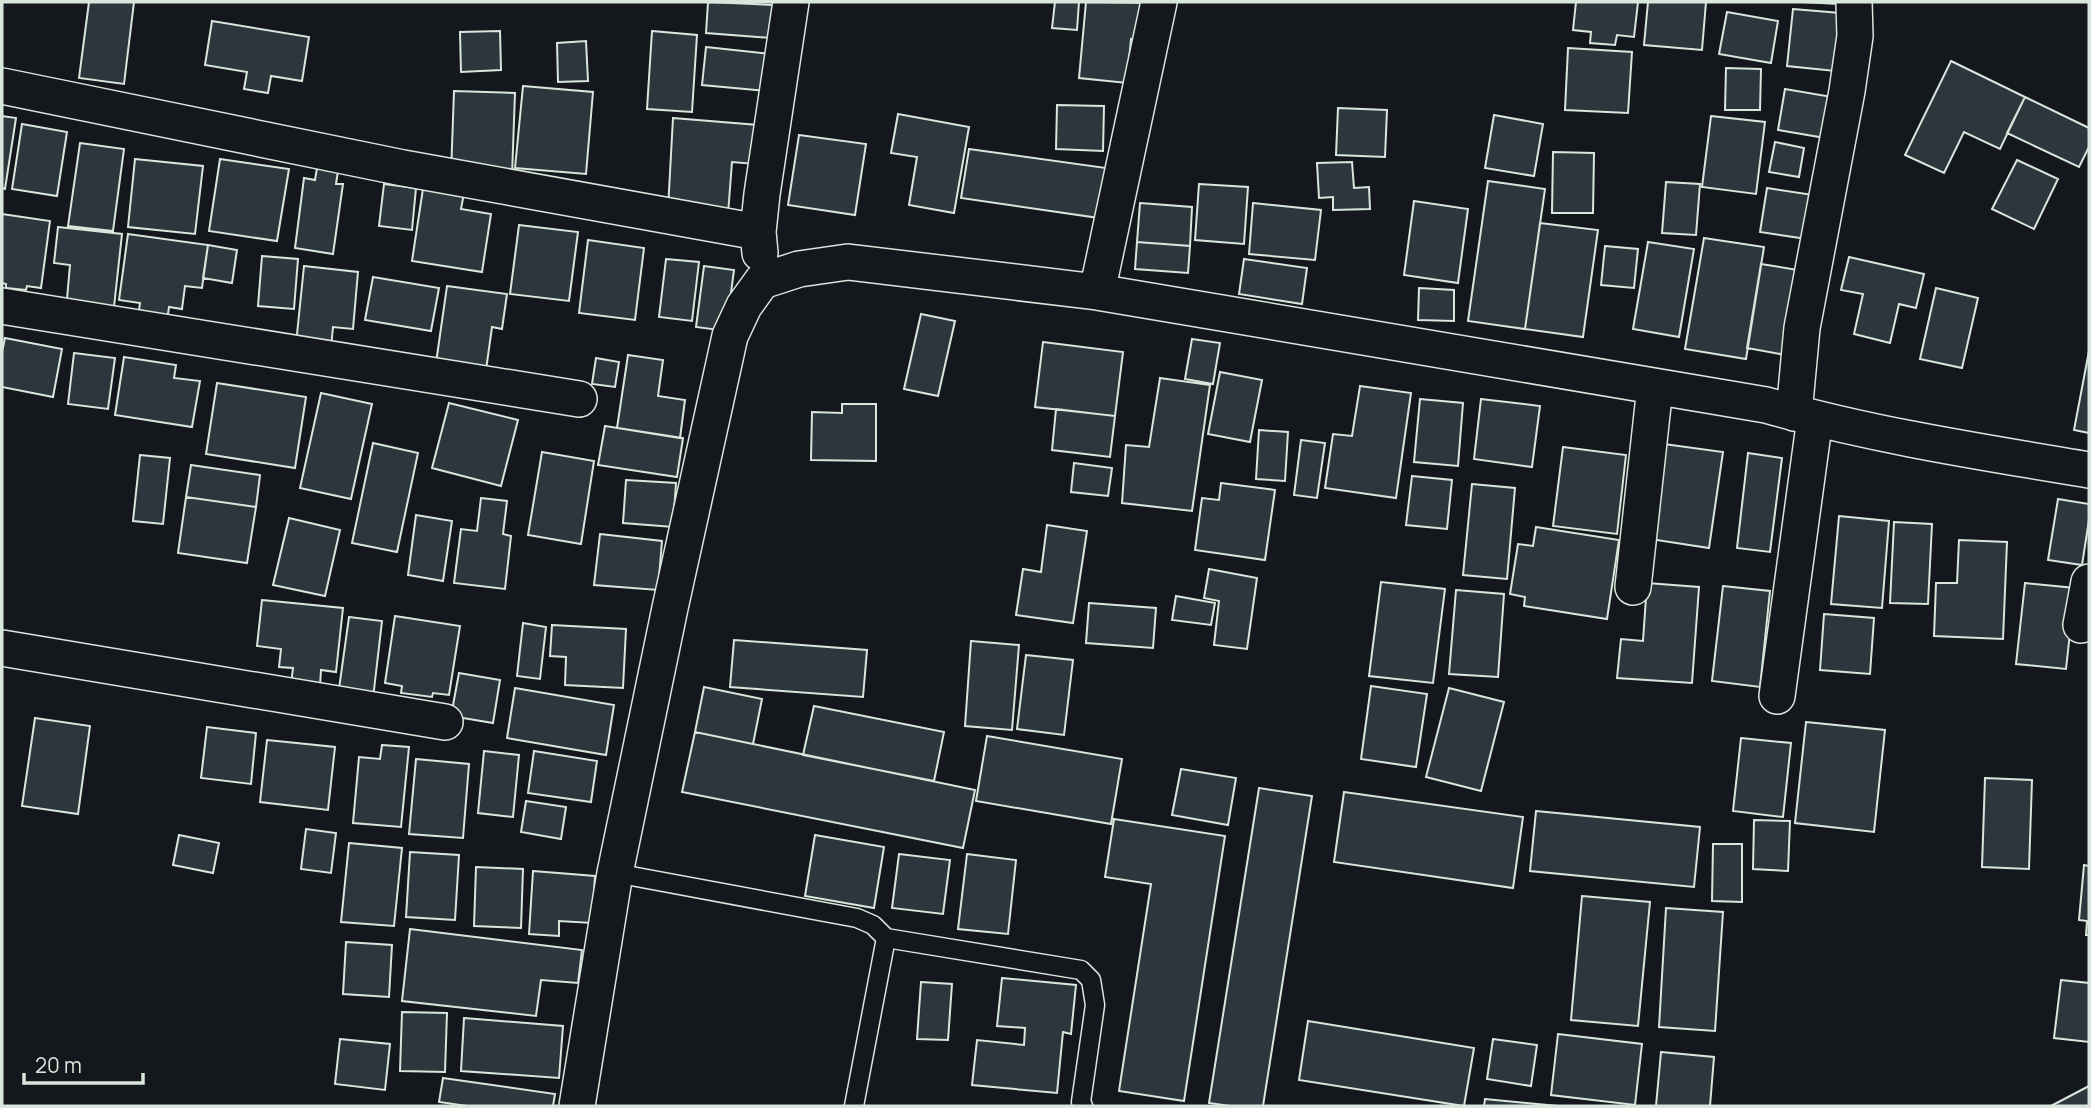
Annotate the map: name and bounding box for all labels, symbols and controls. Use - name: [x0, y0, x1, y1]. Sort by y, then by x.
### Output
- scale bar: [24, 1042, 144, 1086]
- text: 20 m: [35, 1051, 82, 1079]

